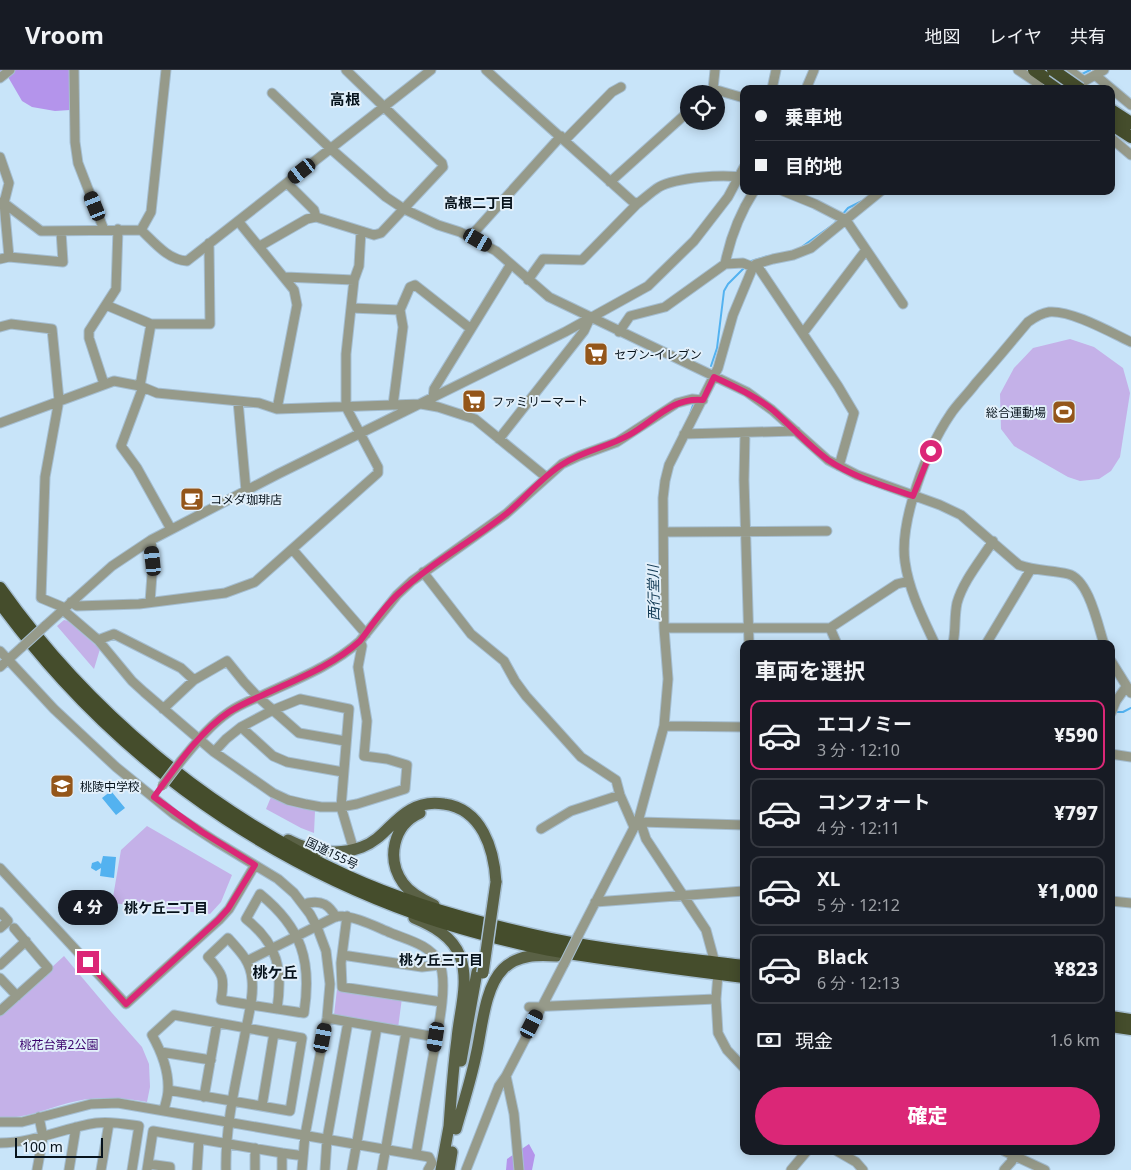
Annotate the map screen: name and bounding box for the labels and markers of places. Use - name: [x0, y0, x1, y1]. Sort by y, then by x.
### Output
- supermarket icon: セブン-イレブン: [583, 341, 609, 367]
- place label: セブン-イレブン: [614, 346, 702, 363]
- supermarket icon: ファミリーマート: [461, 388, 487, 414]
- place label: ファミリーマート: [492, 393, 588, 410]
- sports icon: 総合運動場: [1051, 399, 1077, 425]
- place label: 総合運動場: [986, 404, 1046, 421]
- cafe icon: コメダ珈琲店: [179, 486, 205, 512]
- place label: コメダ珈琲店: [210, 491, 282, 508]
- school or university icon: 桃陵中学校: [49, 773, 75, 799]
- place label: 桃陵中学校: [80, 778, 140, 795]

